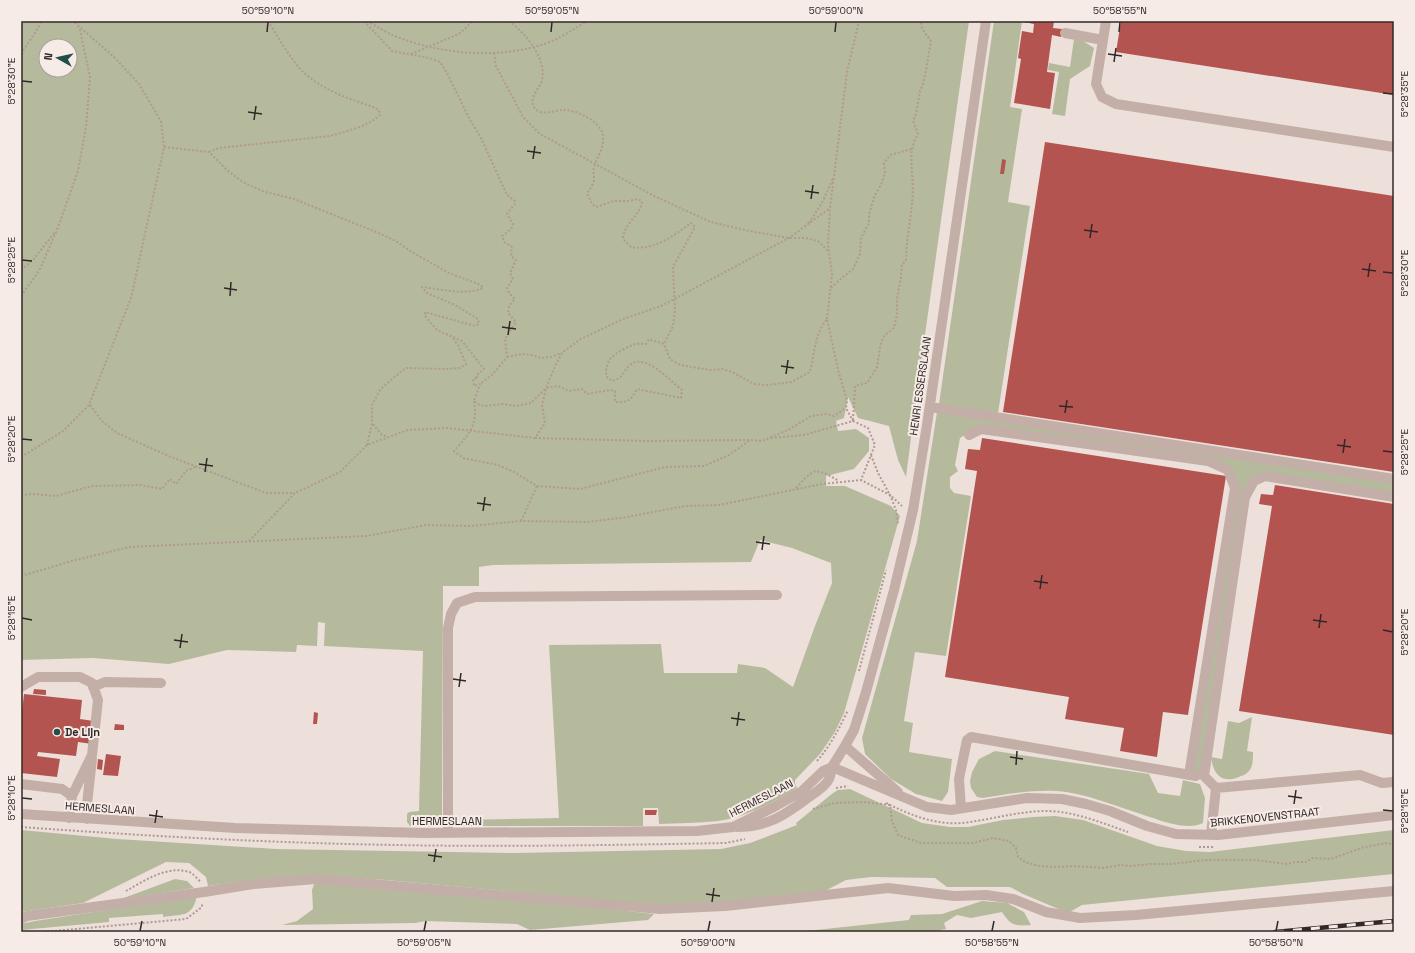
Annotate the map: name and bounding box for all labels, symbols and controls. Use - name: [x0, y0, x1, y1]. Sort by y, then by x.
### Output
- text: 50°59'10"N: [242, 4, 294, 17]
- text: 50°59'05"N: [525, 4, 579, 17]
- text: 50°59'00"N: [809, 4, 863, 17]
- text: 50°58'55"N: [1093, 4, 1147, 17]
- north arrow: [38, 38, 78, 78]
- text: N: [41, 52, 56, 61]
- text: 5°28'30"E: [5, 57, 18, 104]
- text: 5°28'35"E: [1398, 70, 1411, 117]
- text: 5°28'25"E: [5, 236, 18, 283]
- text: 5°28'30"E: [1398, 249, 1411, 296]
- street label: HENRI ESSERSLAAN: [906, 336, 934, 436]
- text: 5°28'20"E: [5, 415, 18, 462]
- text: 5°28'25"E: [1398, 428, 1411, 475]
- text: 5°28'15"E: [5, 595, 18, 640]
- text: 5°28'20"E: [1398, 608, 1411, 655]
- place label: De Lijn: [65, 725, 100, 739]
- marker: De Lijn: [52, 727, 62, 737]
- text: 5°28'10"E: [5, 775, 18, 821]
- street label: HERMESLAAN: [727, 776, 795, 820]
- text: 5°28'15"E: [1398, 788, 1411, 833]
- street label: HERMESLAAN: [65, 799, 135, 817]
- street label: BRIKKENOVENSTRAAT: [1209, 804, 1321, 830]
- street label: HERMESLAAN: [412, 814, 482, 828]
- text: 50°59'10"N: [114, 936, 166, 949]
- text: 50°59'05"N: [397, 936, 451, 949]
- text: 50°59'00"N: [681, 936, 735, 949]
- text: 50°58'55"N: [965, 936, 1019, 949]
- text: 50°58'50"N: [1249, 936, 1303, 949]

